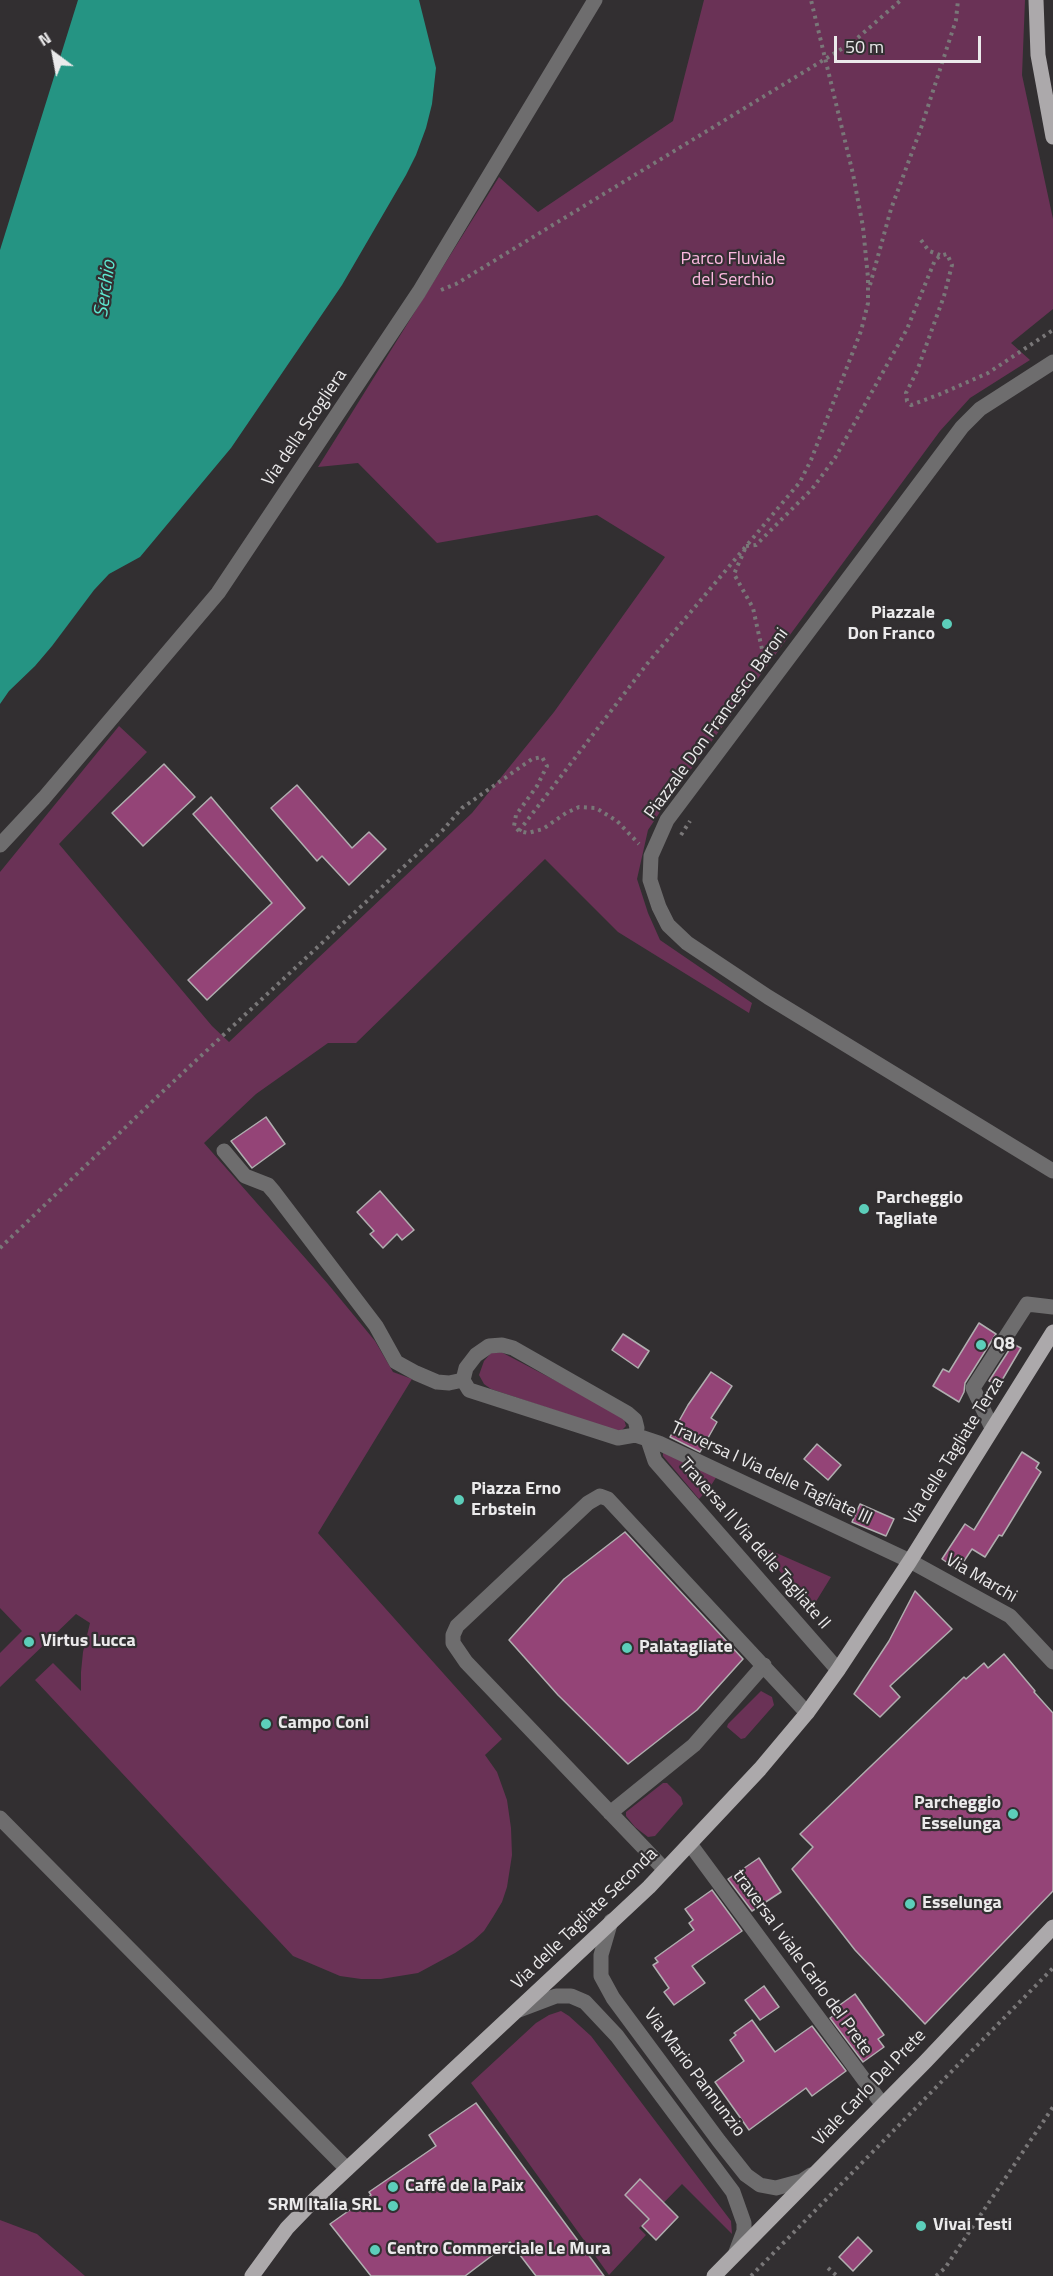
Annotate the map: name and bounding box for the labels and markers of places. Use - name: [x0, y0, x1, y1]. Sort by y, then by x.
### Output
- place label: Piazzale Don Franco: [847, 603, 935, 646]
- marker: Piazzale Don Franco: [940, 617, 954, 631]
- place label: Parcheggio Tagliate: [876, 1188, 963, 1230]
- marker: Parcheggio Tagliate: [857, 1202, 871, 1216]
- place label: Q8: [993, 1334, 1015, 1356]
- marker: Q8: [974, 1338, 988, 1352]
- place label: Piazza Erno Erbstein: [471, 1479, 561, 1522]
- marker: Piazza Erno Erbstein: [452, 1493, 466, 1507]
- place label: Virtus Lucca: [41, 1631, 136, 1653]
- marker: Virtus Lucca: [22, 1635, 36, 1649]
- place label: Palatagliate: [639, 1637, 733, 1659]
- marker: Palatagliate: [620, 1641, 634, 1655]
- place label: Campo Coni: [278, 1713, 369, 1735]
- marker: Campo Coni: [259, 1717, 273, 1731]
- place label: Parcheggio Esselunga: [914, 1793, 1001, 1836]
- marker: Parcheggio Esselunga: [1006, 1807, 1020, 1821]
- place label: Esselunga: [922, 1893, 1002, 1915]
- marker: Esselunga: [903, 1897, 917, 1911]
- place label: Caffé de la Paix: [405, 2176, 524, 2198]
- marker: Caffé de la Paix: [386, 2180, 400, 2194]
- place label: SRM Italia SRL: [268, 2195, 381, 2217]
- marker: SRM Italia SRL: [386, 2199, 400, 2213]
- place label: Vivai Testi: [933, 2215, 1012, 2237]
- marker: Vivai Testi: [914, 2219, 928, 2233]
- place label: Centro Commerciale Le Mura: [387, 2239, 611, 2261]
- marker: Centro Commerciale Le Mura: [368, 2243, 382, 2257]

